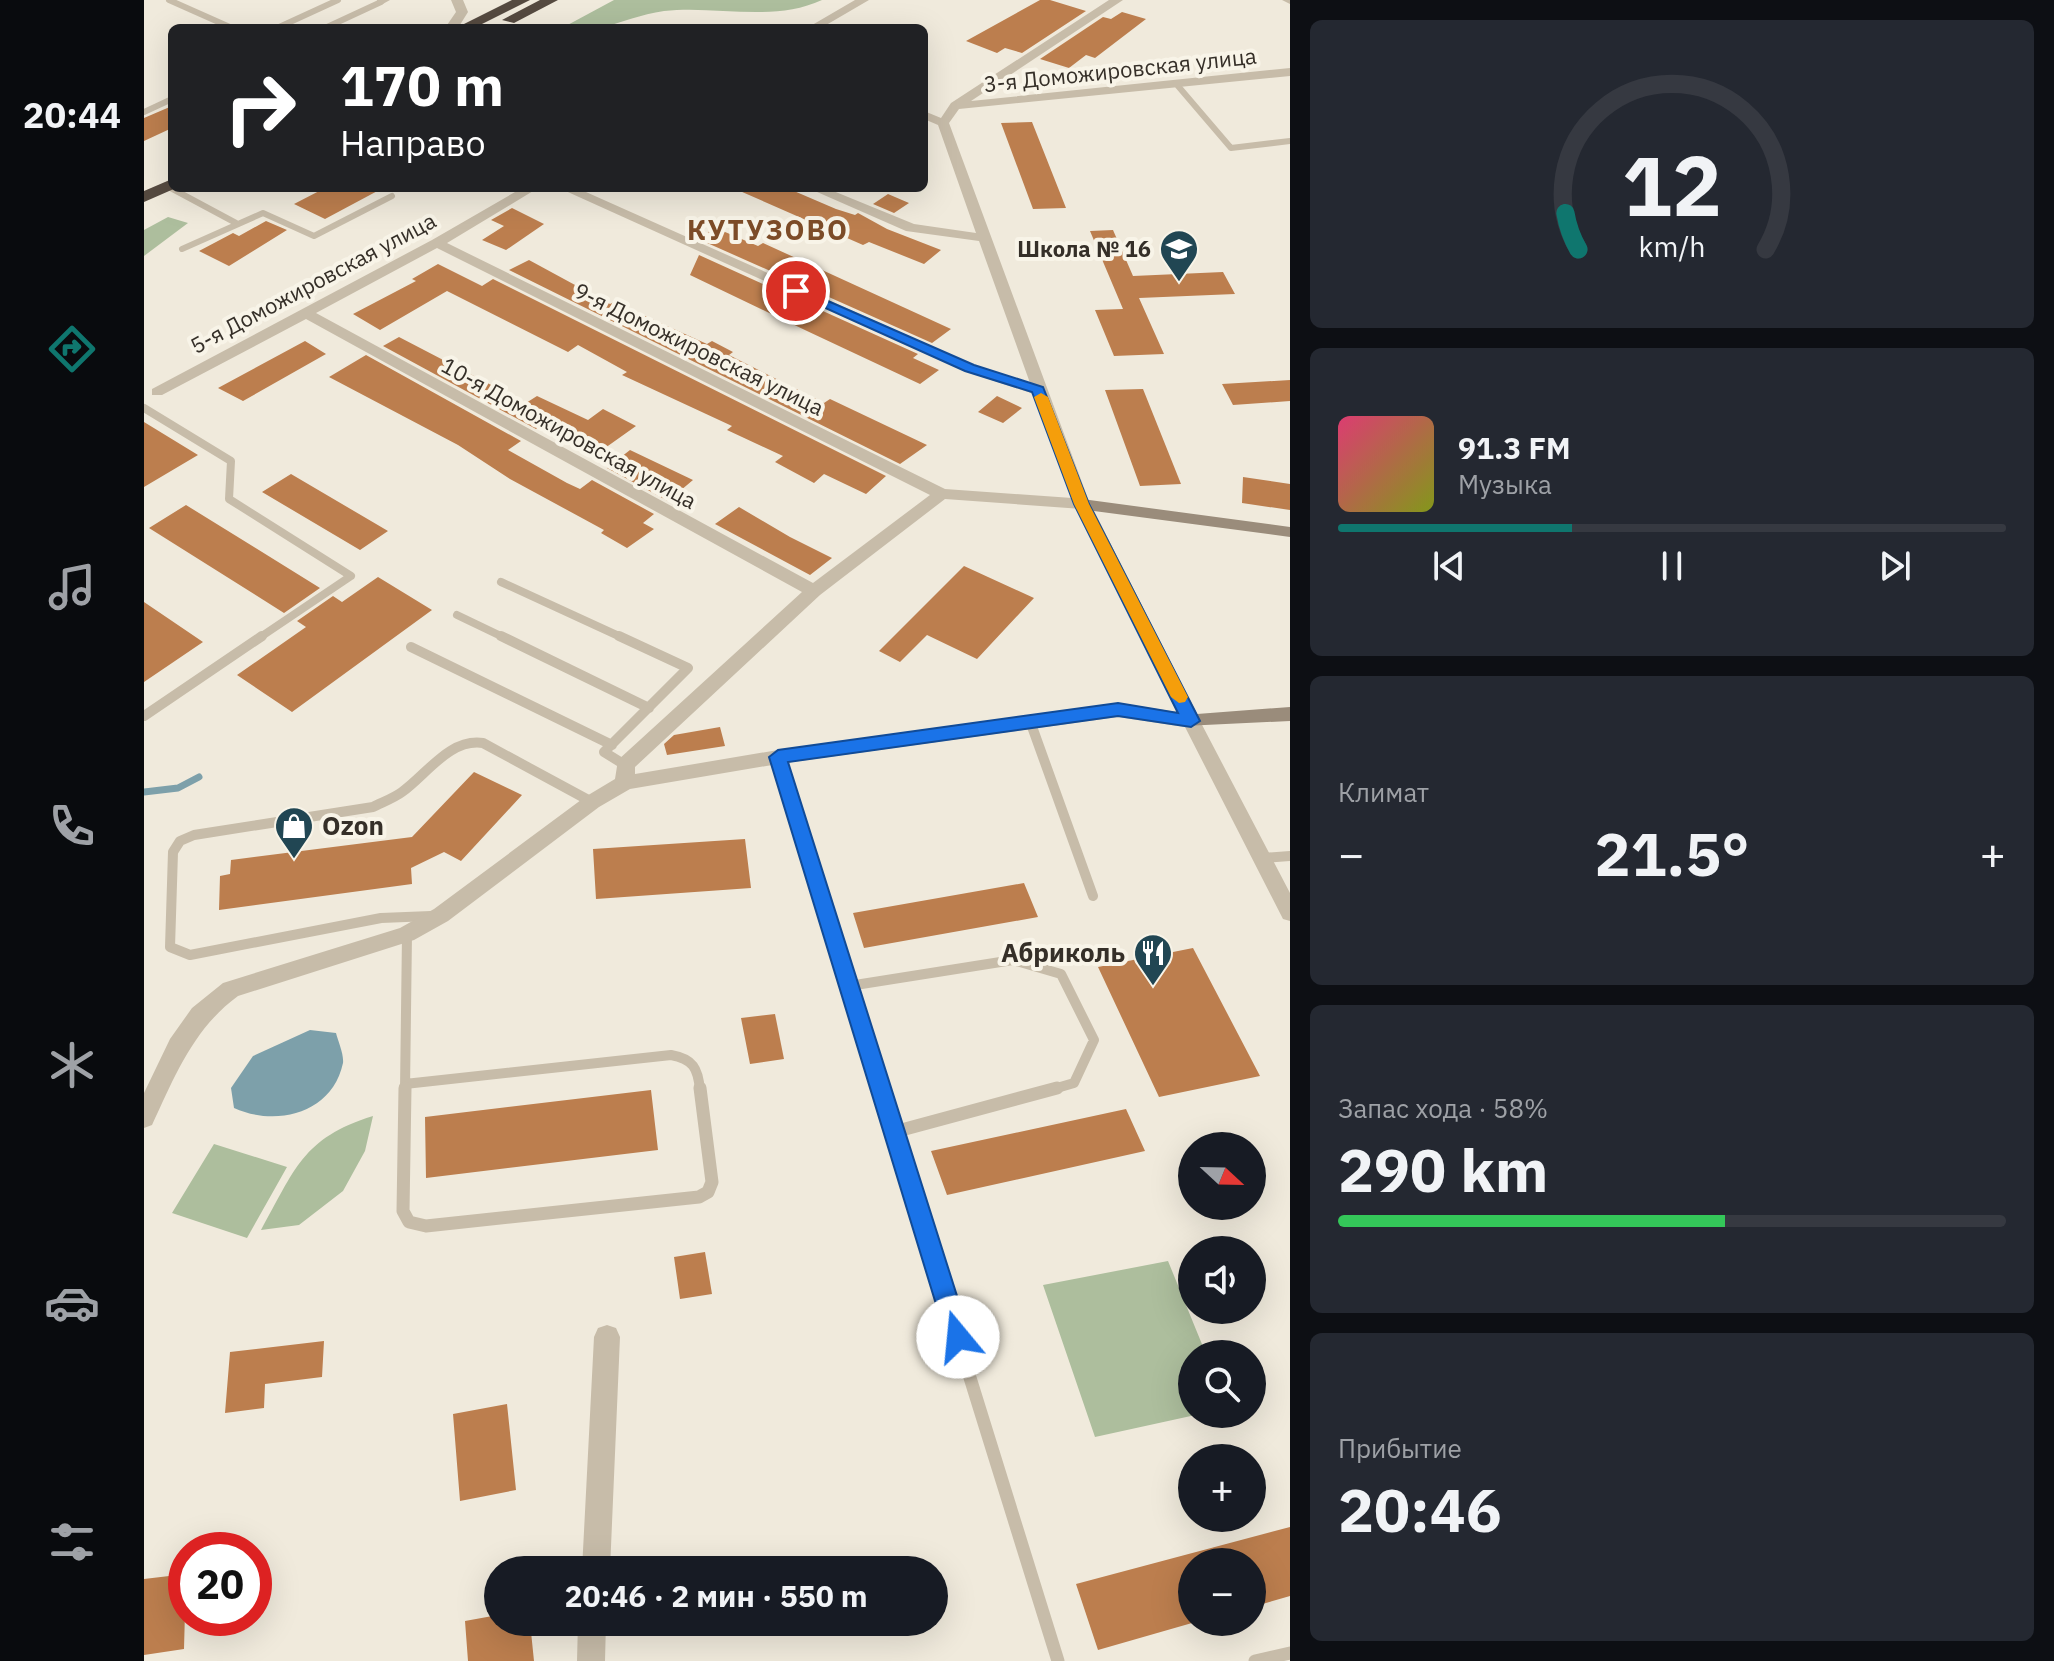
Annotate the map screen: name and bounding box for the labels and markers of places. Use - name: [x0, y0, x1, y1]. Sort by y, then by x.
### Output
- school or university icon: Школа № 16: [1158, 228, 1200, 283]
- place label: Школа № 16: [1017, 234, 1151, 263]
- pin: [762, 257, 830, 325]
- shop icon: Ozon: [273, 805, 315, 860]
- place label: Ozon: [322, 808, 384, 842]
- restaurant icon: Абриколь: [1132, 932, 1174, 987]
- place label: Абриколь: [1001, 935, 1125, 969]

